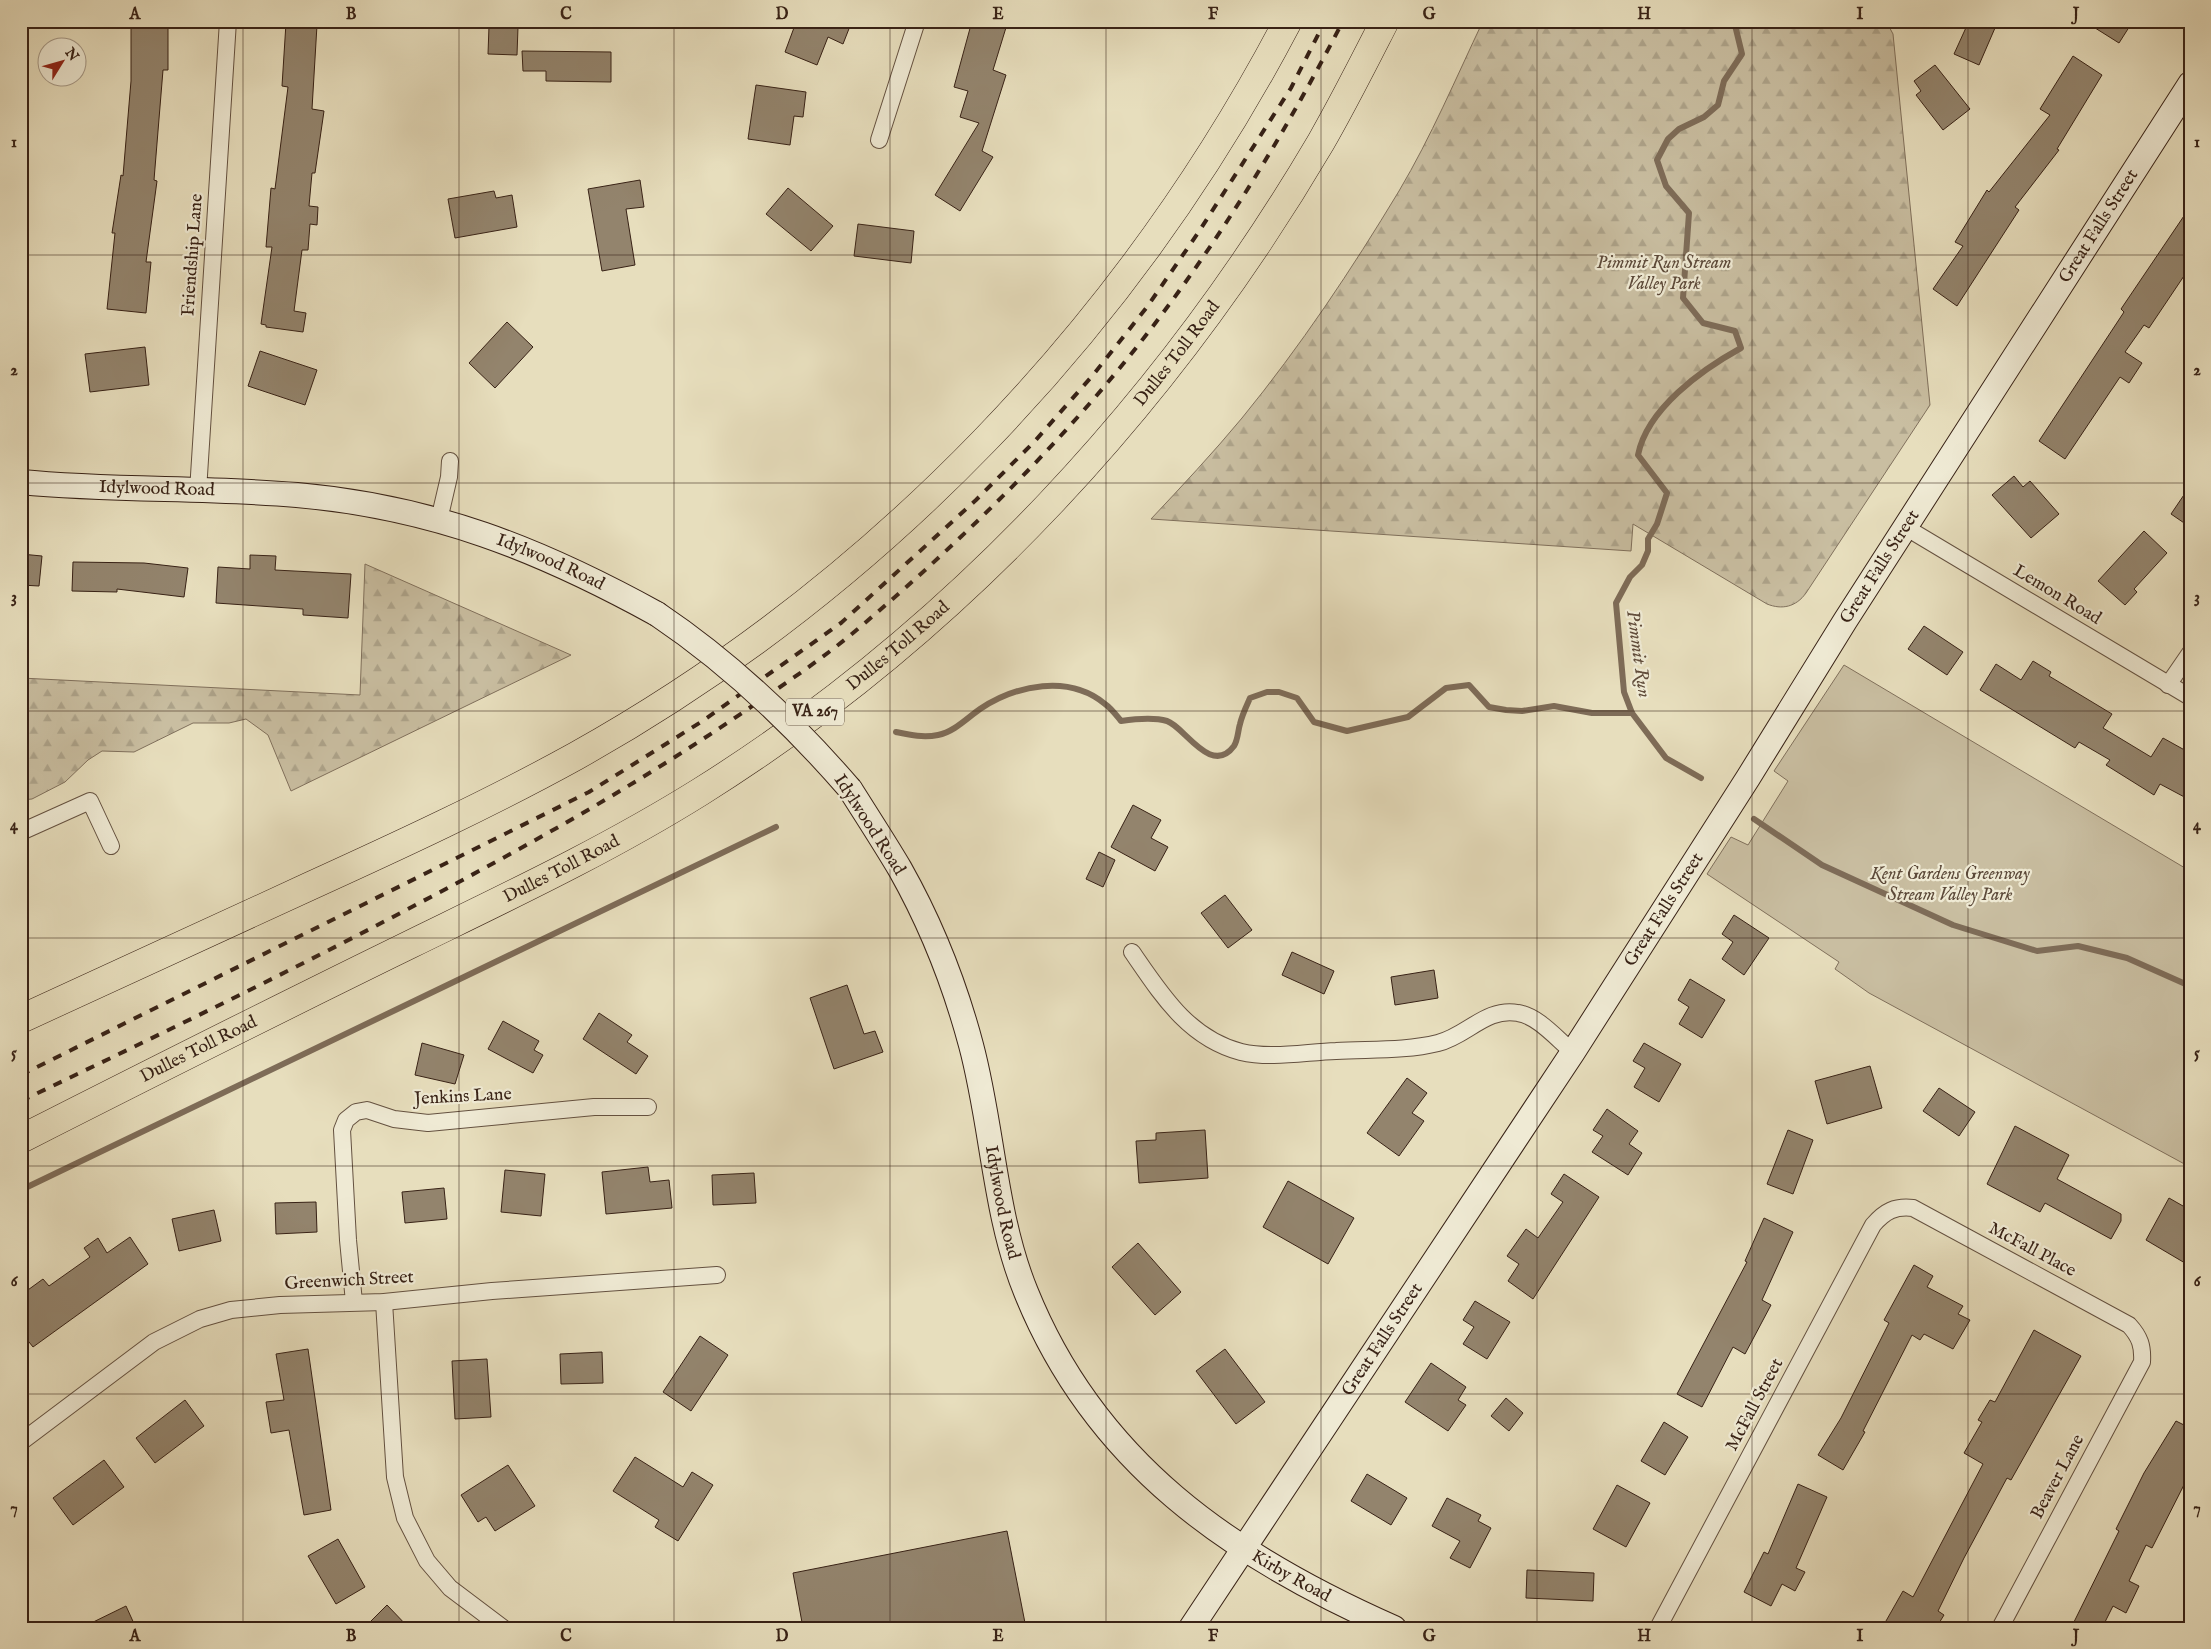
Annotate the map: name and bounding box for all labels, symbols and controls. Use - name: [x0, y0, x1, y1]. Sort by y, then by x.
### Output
- text: A: [129, 5, 142, 25]
- text: B: [346, 5, 357, 25]
- text: C: [560, 5, 572, 25]
- text: D: [776, 5, 789, 25]
- text: E: [992, 5, 1004, 25]
- text: F: [1208, 5, 1219, 25]
- text: G: [1423, 5, 1436, 25]
- text: H: [1637, 5, 1651, 25]
- text: I: [1857, 5, 1864, 25]
- text: J: [2071, 5, 2080, 25]
- north arrow: [38, 38, 88, 88]
- text: N: [60, 44, 82, 65]
- text: 1: [11, 133, 17, 153]
- text: 1: [2194, 133, 2200, 153]
- street label: Great Falls Street: [2054, 165, 2144, 288]
- street label: Friendship Lane: [177, 193, 209, 317]
- park label: Pimmit Run Stream Valley Park: [1597, 252, 1731, 296]
- street label: Dulles Toll Road: [1129, 296, 1225, 411]
- text: 2: [10, 361, 18, 381]
- text: 2: [2193, 361, 2201, 381]
- street label: Idylwood Road: [99, 476, 215, 502]
- street label: Great Falls Street: [1835, 506, 1925, 628]
- street label: Idylwood Road: [493, 529, 609, 596]
- street label: Lemon Road: [2009, 560, 2106, 631]
- text: 3: [11, 588, 17, 608]
- text: 3: [2194, 588, 2200, 608]
- street label: Dulles Toll Road: [842, 596, 955, 696]
- water label: Pimmit Run: [1620, 609, 1656, 699]
- road number: VA 267: [786, 699, 844, 726]
- street label: Idylwood Road: [828, 770, 910, 880]
- text: 4: [10, 816, 19, 836]
- text: 4: [2193, 816, 2202, 836]
- street label: Dulles Toll Road: [499, 829, 624, 909]
- street label: Great Falls Street: [1619, 848, 1709, 971]
- park label: Kent Gardens Greenway Stream Valley Park: [1869, 863, 2030, 907]
- street label: Dulles Toll Road: [136, 1010, 261, 1088]
- text: 5: [11, 1044, 17, 1064]
- text: 5: [2194, 1044, 2200, 1064]
- street label: Jenkins Lane: [412, 1083, 512, 1111]
- street label: Idylwood Road: [979, 1144, 1025, 1262]
- street label: McFall Place: [1984, 1217, 2080, 1283]
- street label: Greenwich Street: [284, 1266, 414, 1296]
- text: 6: [11, 1272, 19, 1292]
- text: 6: [2194, 1272, 2202, 1292]
- street label: Great Falls Street: [1336, 1279, 1428, 1401]
- street label: McFall Street: [1721, 1355, 1789, 1455]
- street label: Beaver Lane: [2026, 1431, 2090, 1523]
- text: 7: [10, 1499, 18, 1519]
- text: 7: [2193, 1499, 2201, 1519]
- street label: Kirby Road: [1247, 1545, 1335, 1608]
- text: A: [129, 1627, 142, 1647]
- text: B: [346, 1627, 357, 1647]
- text: C: [560, 1627, 572, 1647]
- text: D: [776, 1627, 789, 1647]
- text: E: [992, 1627, 1004, 1647]
- text: F: [1208, 1627, 1219, 1647]
- text: G: [1423, 1627, 1436, 1647]
- text: H: [1637, 1627, 1651, 1647]
- text: I: [1857, 1627, 1864, 1647]
- text: J: [2071, 1627, 2080, 1647]

